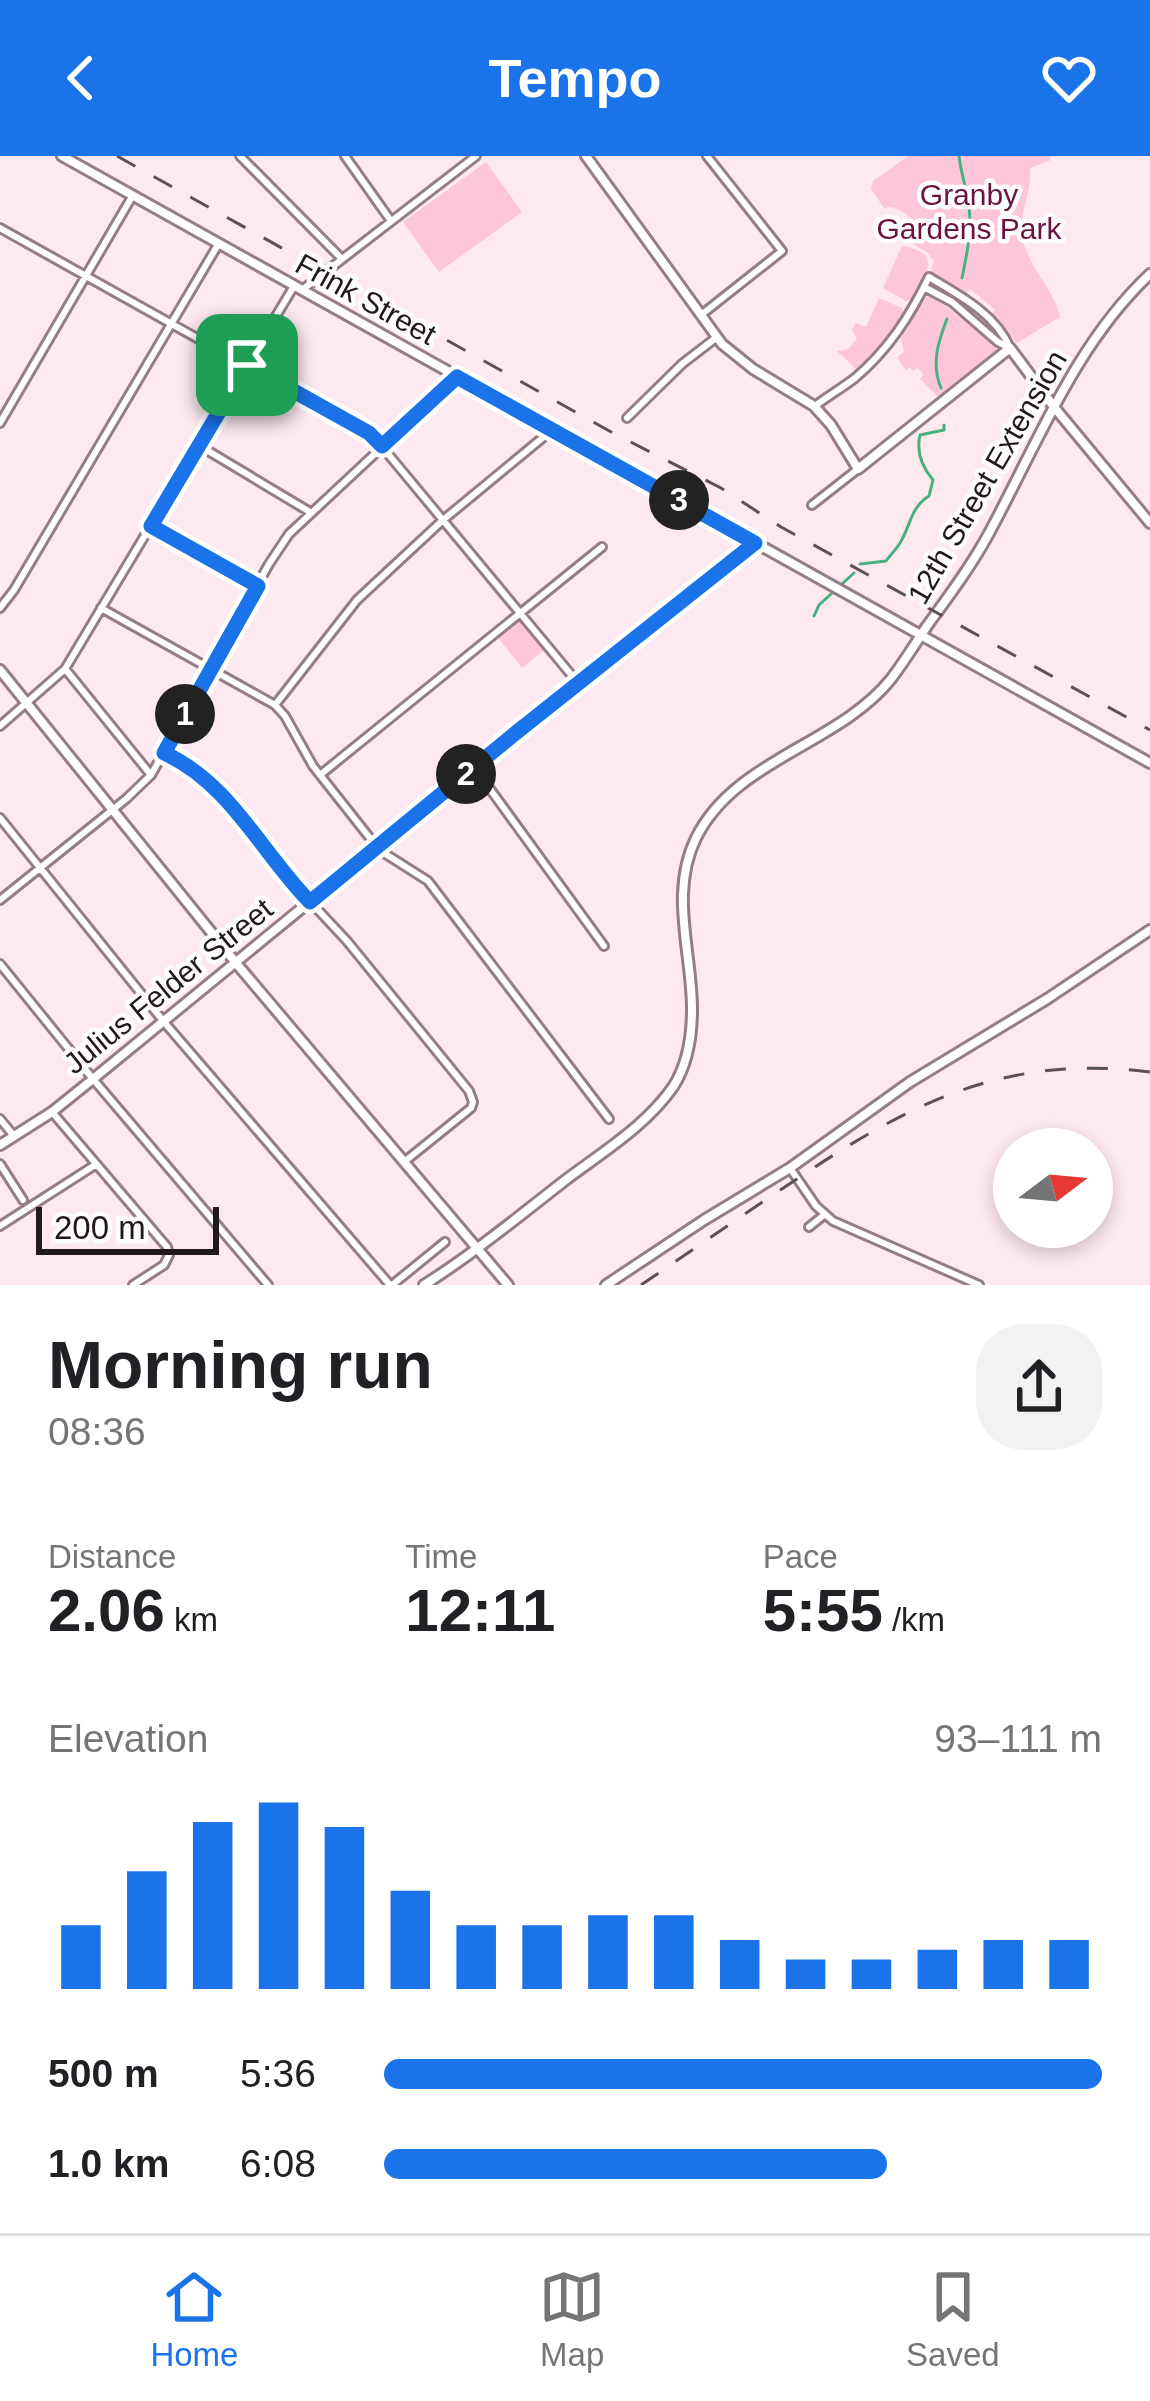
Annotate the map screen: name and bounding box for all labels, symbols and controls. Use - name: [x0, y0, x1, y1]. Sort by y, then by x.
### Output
- icon: back: [48, 45, 114, 111]
- icon: heart: [1036, 45, 1102, 111]
- text: Tempo: [489, 48, 662, 108]
- park label: Granby Gardens Park: [876, 178, 1063, 245]
- street label: Frink Street: [290, 247, 442, 351]
- pin: [196, 314, 298, 416]
- icon: arrive: [214, 332, 280, 398]
- street label: 12th Street Extension: [901, 345, 1073, 609]
- pin: 3: [649, 470, 709, 530]
- text: 3: [670, 481, 688, 518]
- pin: 1: [155, 684, 215, 744]
- text: 1: [176, 695, 194, 732]
- pin: 2: [436, 744, 496, 804]
- text: 2: [457, 755, 475, 792]
- street label: Julius Felder Street: [57, 891, 279, 1080]
- north arrow: [993, 1128, 1113, 1248]
- map controls: [993, 1128, 1113, 1248]
- scale bar: [36, 1201, 219, 1254]
- text: 200 m: [54, 1209, 146, 1246]
- button: share: [976, 1324, 1102, 1450]
- text: Morning run: [48, 1328, 433, 1402]
- text: 08:36: [48, 1410, 146, 1453]
- text: Distance: [48, 1538, 176, 1575]
- text: Time: [405, 1538, 477, 1575]
- text: Pace: [763, 1538, 838, 1575]
- text: 2.06: [48, 1577, 165, 1644]
- text: 12:11: [405, 1577, 555, 1644]
- text: 5:55: [763, 1577, 883, 1644]
- text: km: [165, 1601, 218, 1638]
- text: /km: [883, 1601, 945, 1638]
- text: Elevation: [48, 1717, 208, 1760]
- text: 93–111 m: [934, 1717, 1102, 1760]
- text: 500 m: [48, 2052, 159, 2095]
- text: 5:36: [240, 2052, 316, 2095]
- text: 1.0 km: [48, 2142, 169, 2185]
- text: 6:08: [240, 2142, 316, 2185]
- tab: Home: [150, 2264, 238, 2374]
- tab: Map: [539, 2264, 605, 2374]
- tab: Saved: [906, 2264, 1000, 2374]

